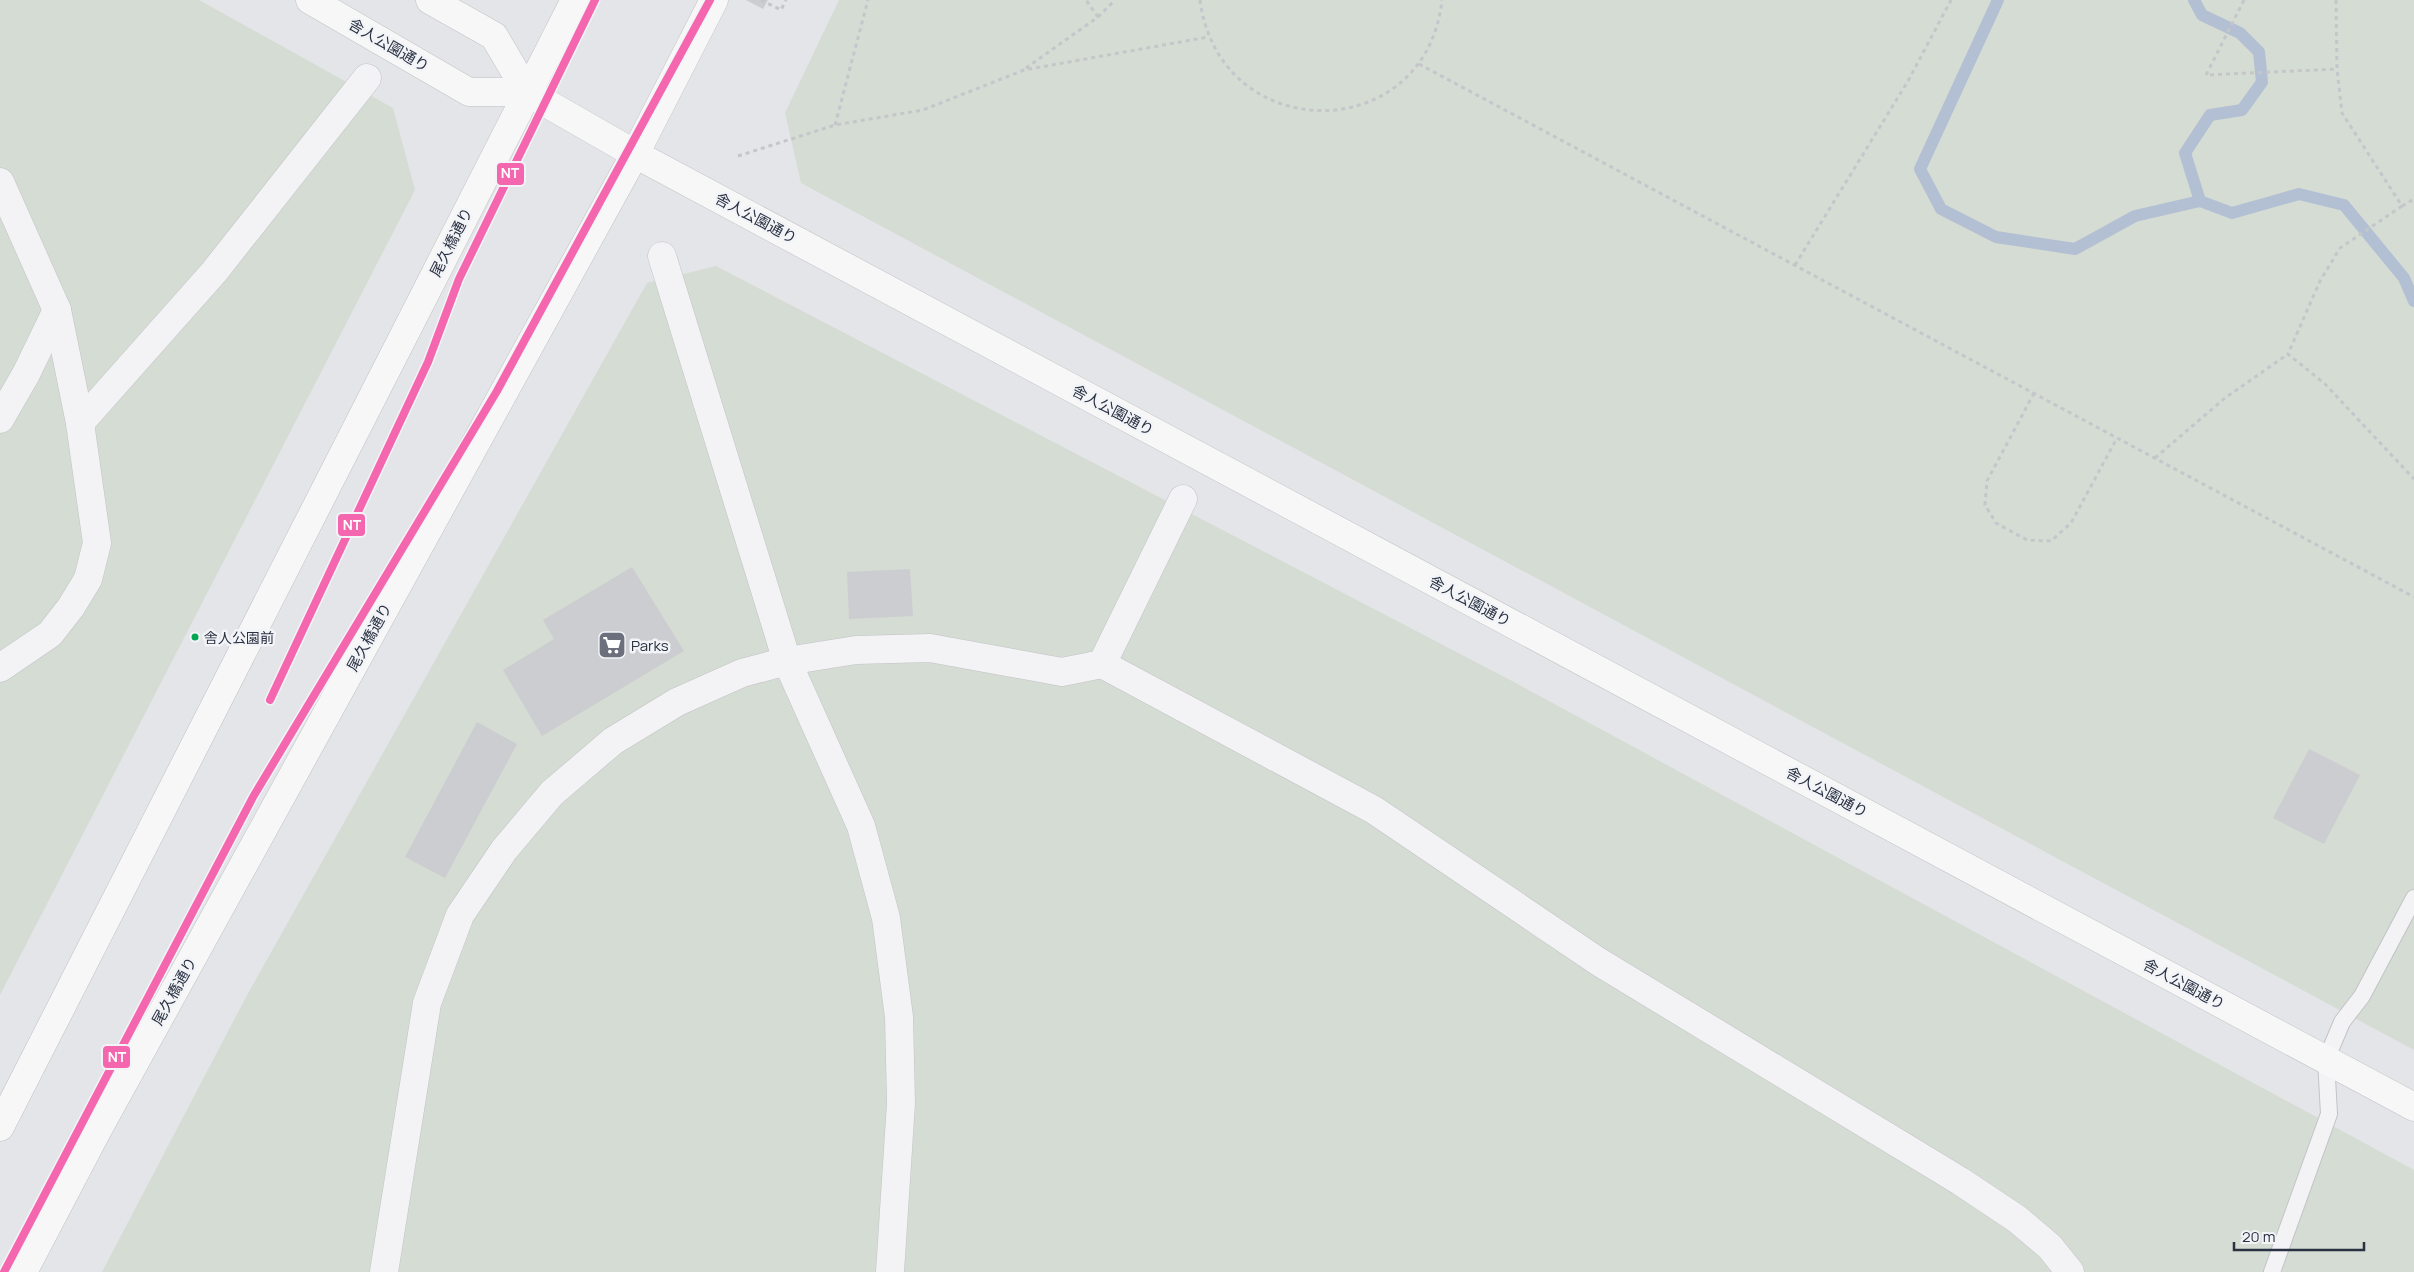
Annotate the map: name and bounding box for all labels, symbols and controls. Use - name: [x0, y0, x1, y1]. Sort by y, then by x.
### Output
- street label: 舎人公園通り: [345, 13, 433, 77]
- line badge: NT: [496, 162, 525, 186]
- text: NT: [501, 163, 520, 182]
- street label: 舎人公園通り: [711, 188, 801, 248]
- street label: 尾久橋通り: [425, 204, 477, 280]
- street label: 舎人公園通り: [1068, 380, 1158, 440]
- line badge: NT: [337, 513, 366, 537]
- text: NT: [343, 515, 362, 534]
- street label: 舎人公園通り: [1425, 571, 1515, 631]
- street label: 尾久橋通り: [342, 599, 396, 675]
- place label: 舎人公園前: [204, 628, 274, 647]
- supermarket icon: Parks: [597, 630, 627, 660]
- marker: 舎人公園前: [190, 632, 200, 642]
- place label: Parks: [631, 635, 669, 656]
- street label: 舎人公園通り: [1782, 762, 1872, 822]
- street label: 尾久橋通り: [147, 953, 201, 1029]
- street label: 舎人公園通り: [2139, 954, 2229, 1014]
- line badge: NT: [102, 1045, 131, 1069]
- text: NT: [108, 1047, 127, 1066]
- scale bar: [2234, 1220, 2364, 1252]
- text: 20 m: [2242, 1226, 2275, 1247]

